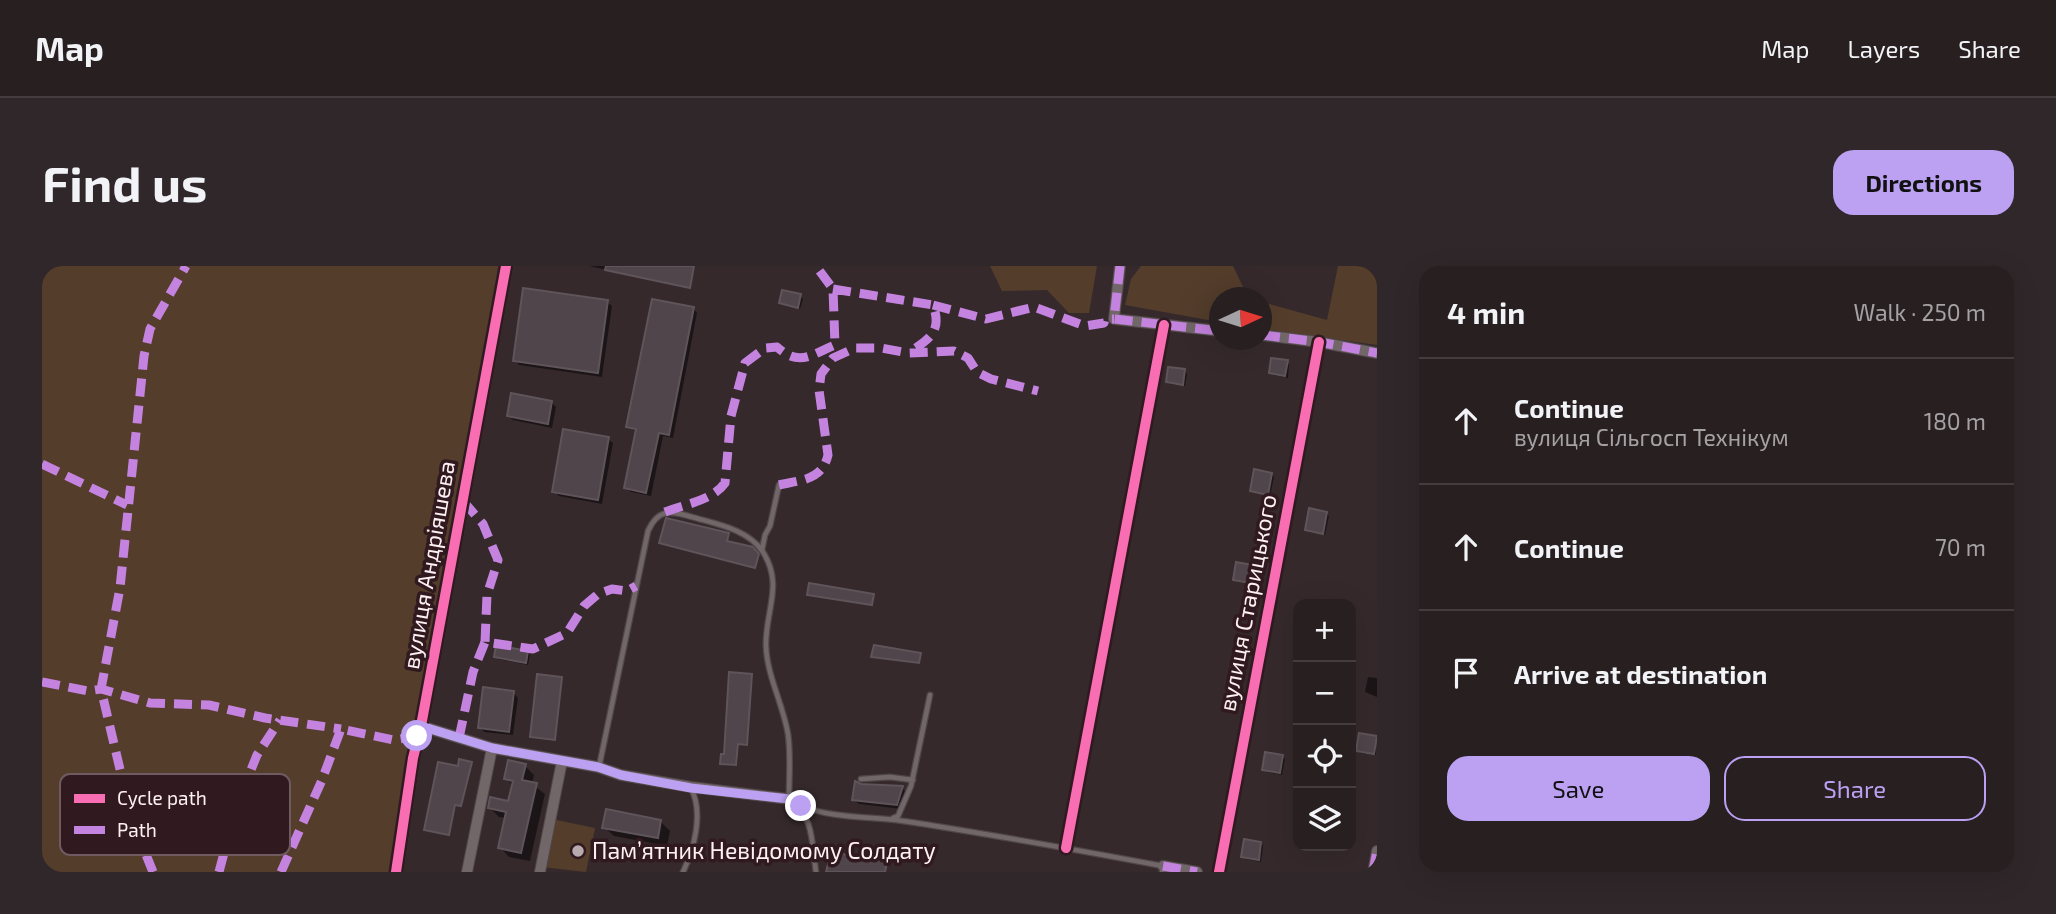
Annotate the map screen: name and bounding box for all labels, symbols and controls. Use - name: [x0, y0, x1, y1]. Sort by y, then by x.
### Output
- text: Map: [35, 28, 104, 68]
- text: Map: [1761, 34, 1809, 63]
- text: Layers: [1847, 34, 1920, 63]
- text: Share: [1958, 34, 2021, 63]
- button: Directions: [1833, 150, 2014, 215]
- text: Find us: [42, 153, 207, 212]
- north arrow: [1209, 287, 1272, 350]
- text: 4 min: [1447, 294, 1525, 330]
- text: Walk · 250 m: [1853, 298, 1986, 326]
- text: Continue: [1514, 392, 1624, 423]
- icon: ahead: [1447, 402, 1485, 440]
- text: 180 m: [1924, 407, 1986, 435]
- text: вулиця Сільгосп Технікум: [1514, 423, 1789, 451]
- street label: вулиця Андріяшева: [396, 458, 461, 671]
- street label: вулиця Старицького: [1212, 492, 1283, 714]
- icon: ahead: [1447, 528, 1485, 566]
- text: Continue: [1514, 532, 1624, 563]
- text: 70 m: [1935, 533, 1986, 561]
- map controls: [1293, 599, 1356, 851]
- button: +: [1293, 599, 1356, 662]
- icon: arrive: [1447, 654, 1485, 692]
- text: Arrive at destination: [1514, 658, 1767, 689]
- button: −: [1293, 662, 1356, 725]
- route start: [401, 720, 432, 751]
- button: locate: [1293, 725, 1356, 788]
- button: Save: [1447, 756, 1710, 821]
- button: Share: [1724, 756, 1986, 821]
- legend: [60, 774, 290, 855]
- text: Cycle path: [117, 786, 207, 809]
- button: layers: [1293, 788, 1356, 851]
- route end: [785, 790, 816, 821]
- text: Path: [117, 818, 157, 841]
- place label: Пам’ятник Невідомому Солдату: [592, 836, 936, 865]
- marker: Пам’ятник Невідомому Солдату: [570, 843, 586, 859]

